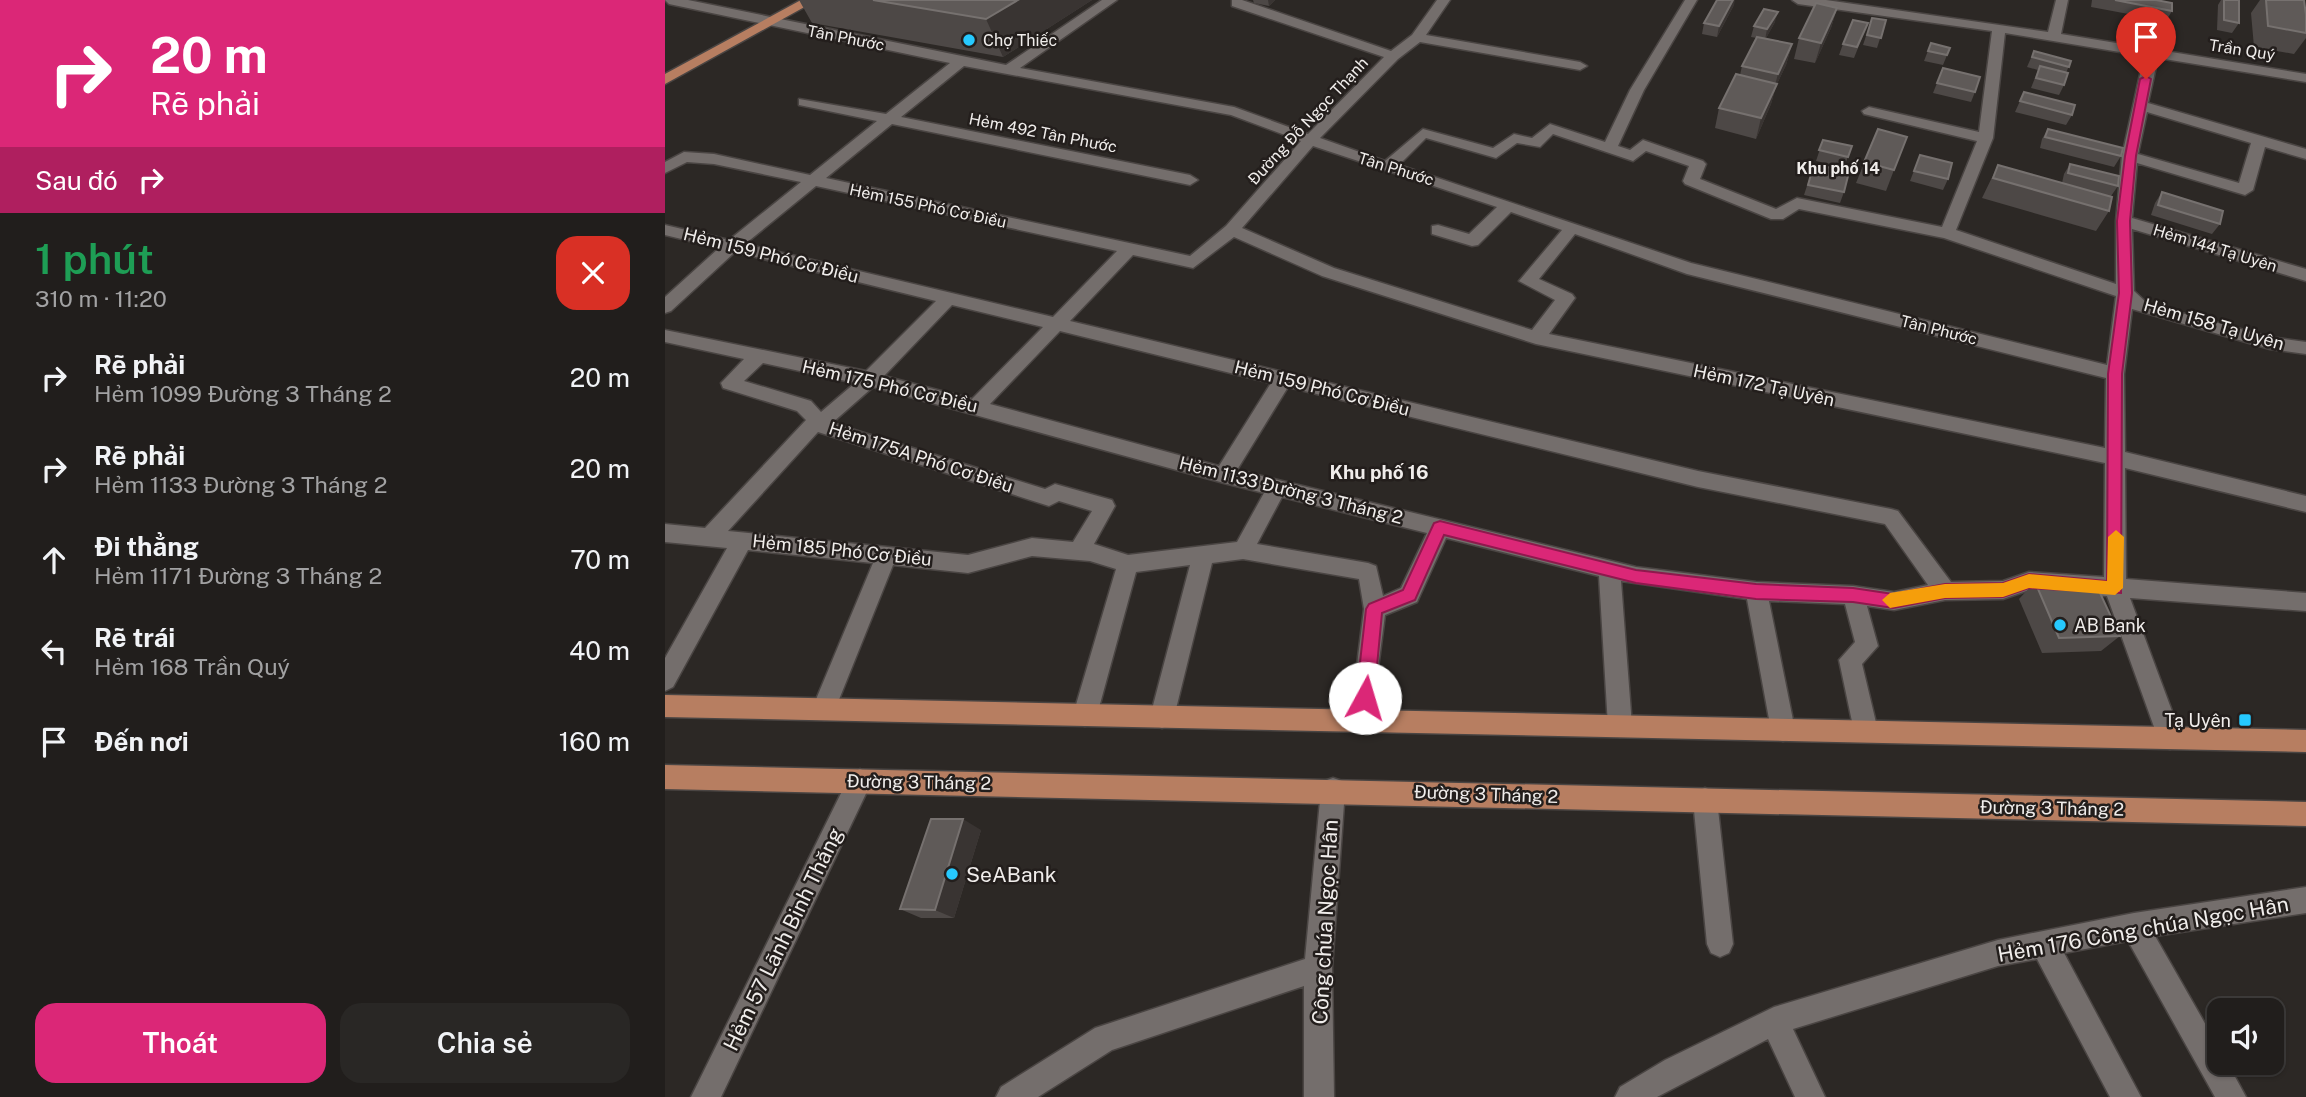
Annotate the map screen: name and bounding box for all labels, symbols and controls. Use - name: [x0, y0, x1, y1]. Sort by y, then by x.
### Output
- pin: [2116, 7, 2176, 79]
- icon: arrive: [2127, 18, 2165, 56]
- street label: Tân Phước: [806, 21, 886, 55]
- text: 20 m: [150, 26, 268, 84]
- icon: right: [35, 28, 126, 119]
- place label: Chợ Thiếc: [983, 31, 1057, 50]
- marker: Chợ Thiếc: [961, 32, 977, 48]
- street label: Trần Quý: [2208, 35, 2277, 65]
- street label: Đường Đỗ Ngọc Thạnh: [1244, 53, 1372, 189]
- text: Rẽ phải: [150, 85, 260, 122]
- street label: Hẻm 492 Tân Phước: [967, 109, 1119, 157]
- street label: Tân Phước: [1356, 148, 1436, 190]
- district label: Khu phố 14: [1796, 159, 1880, 178]
- icon: right: [132, 161, 170, 199]
- text: Sau đó: [35, 165, 118, 196]
- street label: Hẻm 155 Phó Cơ Điều: [848, 180, 1008, 232]
- street label: Hẻm 144 Tạ Uyên: [2151, 220, 2279, 276]
- street label: Hẻm 159 Phó Cơ Điều: [681, 223, 861, 287]
- text: 1 phút: [35, 234, 154, 283]
- button: close: [556, 236, 630, 310]
- text: 310 m · 11:20: [35, 285, 167, 312]
- street label: Hẻm 158 Tạ Uyên: [2141, 294, 2287, 354]
- street label: Tân Phước: [1899, 311, 1979, 349]
- text: Rẽ phải: [94, 349, 185, 380]
- street label: Hẻm 175 Phó Cơ Điều: [800, 356, 980, 416]
- street label: Hẻm 159 Phó Cơ Điều: [1232, 356, 1412, 420]
- icon: right: [35, 359, 73, 397]
- street label: Hẻm 172 Tạ Uyên: [1692, 360, 1836, 410]
- text: 20 m: [570, 362, 630, 393]
- text: Hẻm 1099 Đường 3 Tháng 2: [94, 380, 392, 407]
- street label: Hẻm 175A Phó Cơ Điều: [826, 417, 1016, 497]
- text: Rẽ phải: [94, 440, 185, 471]
- icon: right: [35, 450, 73, 488]
- street label: Hẻm 1133 Đường 3 Tháng 2: [1177, 452, 1405, 528]
- text: 20 m: [570, 453, 630, 484]
- district label: Khu phố 16: [1329, 461, 1429, 483]
- text: Hẻm 1133 Đường 3 Tháng 2: [94, 471, 387, 498]
- street label: Hẻm 185 Phó Cơ Điều: [751, 530, 933, 570]
- text: Đi thẳng: [94, 531, 199, 562]
- icon: ahead: [35, 541, 73, 579]
- text: 70 m: [570, 544, 630, 575]
- text: Hẻm 1171 Đường 3 Tháng 2: [94, 562, 382, 589]
- place label: AB Bank: [2074, 615, 2146, 636]
- marker: AB Bank: [2052, 617, 2068, 633]
- text: Rẽ trái: [94, 622, 175, 653]
- icon: left: [35, 632, 73, 670]
- text: 40 m: [569, 635, 630, 666]
- text: Hẻm 168 Trần Quý: [94, 653, 290, 680]
- position arrow: [1328, 661, 1402, 735]
- place label: Tạ Uyên: [2164, 710, 2231, 731]
- marker: Tạ Uyên: [2237, 712, 2253, 728]
- icon: arrive: [35, 723, 73, 761]
- text: Đến nơi: [94, 726, 189, 757]
- text: 160 m: [559, 726, 630, 757]
- street label: Đường 3 Tháng 2: [847, 770, 991, 794]
- street label: Đường 3 Tháng 2: [1414, 781, 1558, 807]
- street label: Đường 3 Tháng 2: [1980, 796, 2124, 820]
- street label: Công chúa Ngọc Hân: [1307, 819, 1343, 1025]
- street label: Hẻm 57 Lãnh Binh Thăng: [718, 823, 848, 1055]
- place label: SeABank: [966, 862, 1057, 887]
- marker: SeABank: [944, 866, 960, 882]
- street label: Hẻm 176 Công chúa Ngọc Hân: [1996, 891, 2290, 967]
- map controls: [2207, 998, 2284, 1075]
- button: sound: [2207, 998, 2284, 1075]
- button: Thoát: [35, 1003, 326, 1083]
- button: Chia sẻ: [340, 1003, 630, 1083]

